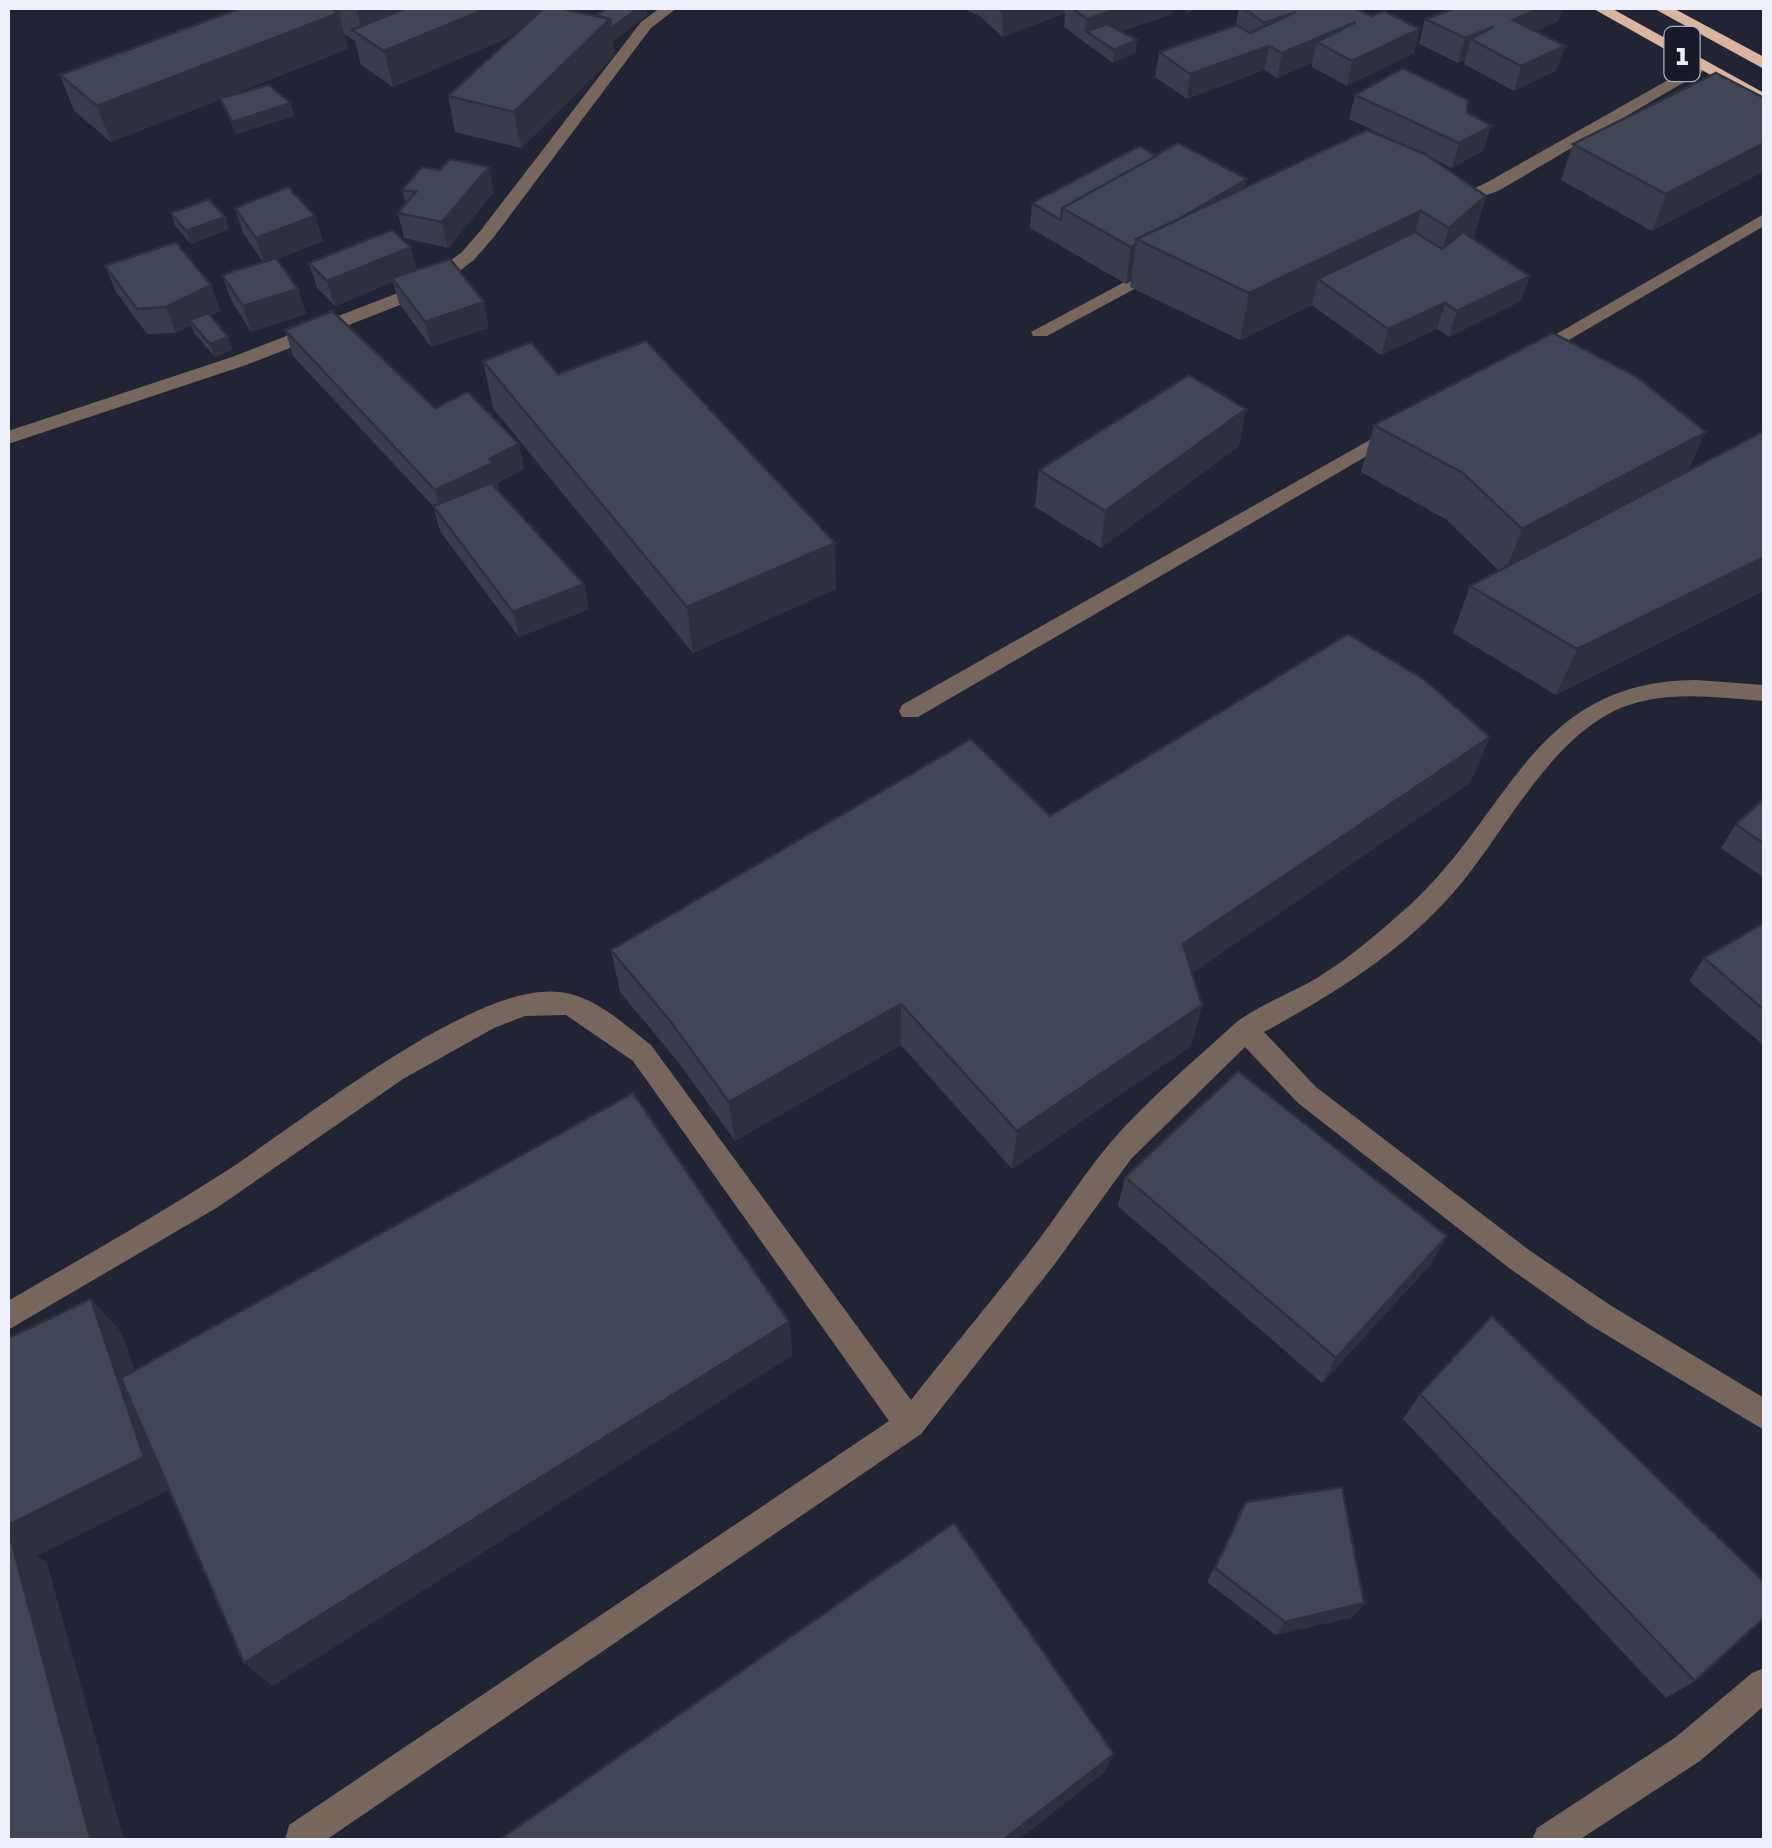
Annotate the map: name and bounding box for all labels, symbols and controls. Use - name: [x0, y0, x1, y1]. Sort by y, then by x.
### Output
- road number: 1: [1664, 27, 1700, 81]

